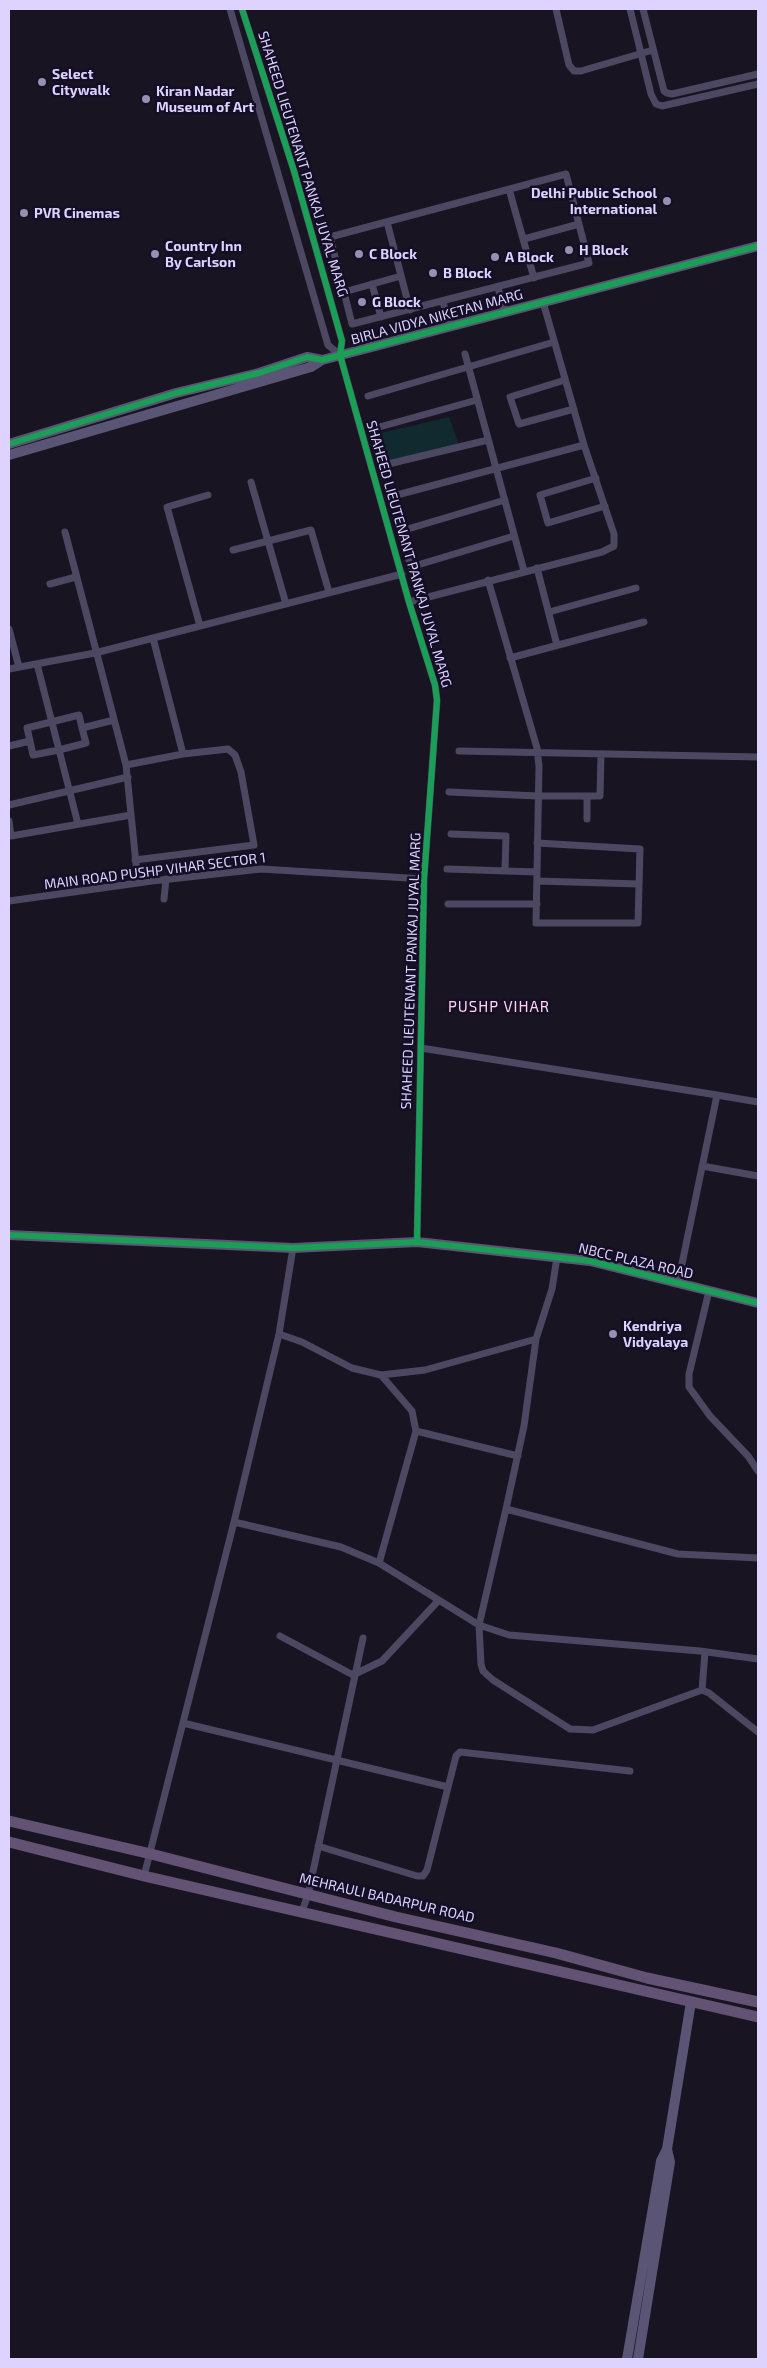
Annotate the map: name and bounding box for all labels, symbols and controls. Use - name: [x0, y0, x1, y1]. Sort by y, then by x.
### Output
- street label: SHAHEED LIEUTENANT PANKAJ JUYAL MARG: [254, 29, 352, 299]
- place label: Select Citywalk: [52, 66, 110, 98]
- marker: Select Citywalk: [36, 76, 48, 88]
- place label: Kiran Nadar Museum of Art: [156, 83, 254, 115]
- marker: Kiran Nadar Museum of Art: [140, 93, 152, 105]
- place label: Delhi Public School International: [531, 185, 657, 218]
- marker: Delhi Public School International: [661, 195, 673, 207]
- place label: PVR Cinemas: [34, 205, 120, 221]
- marker: PVR Cinemas: [18, 207, 30, 219]
- place label: Country Inn By Carlson: [165, 238, 242, 270]
- place label: H Block: [579, 242, 628, 258]
- marker: H Block: [563, 244, 575, 256]
- place label: C Block: [369, 246, 417, 262]
- marker: Country Inn By Carlson: [149, 248, 161, 260]
- marker: C Block: [353, 248, 365, 260]
- place label: A Block: [505, 249, 554, 265]
- marker: A Block: [489, 251, 501, 263]
- place label: B Block: [443, 265, 492, 281]
- marker: B Block: [427, 267, 439, 279]
- street label: BIRLA VIDYA NIKETAN MARG: [349, 286, 525, 348]
- place label: G Block: [372, 294, 421, 310]
- marker: G Block: [356, 296, 368, 308]
- street label: SHAHEED LIEUTENANT PANKAJ JUYAL MARG: [363, 419, 455, 689]
- street label: SHAHEED LIEUTENANT PANKAJ JUYAL MARG: [398, 832, 424, 1110]
- street label: MAIN ROAD PUSHP VIHAR SECTOR 1: [43, 849, 267, 893]
- district label: PUSHP VIHAR: [447, 998, 551, 1016]
- street label: NBCC PLAZA ROAD: [577, 1240, 695, 1282]
- place label: Kendriya Vidyalaya: [623, 1318, 688, 1350]
- marker: Kendriya Vidyalaya: [607, 1328, 619, 1340]
- street label: MEHRAULI BADARPUR ROAD: [298, 1870, 476, 1926]

